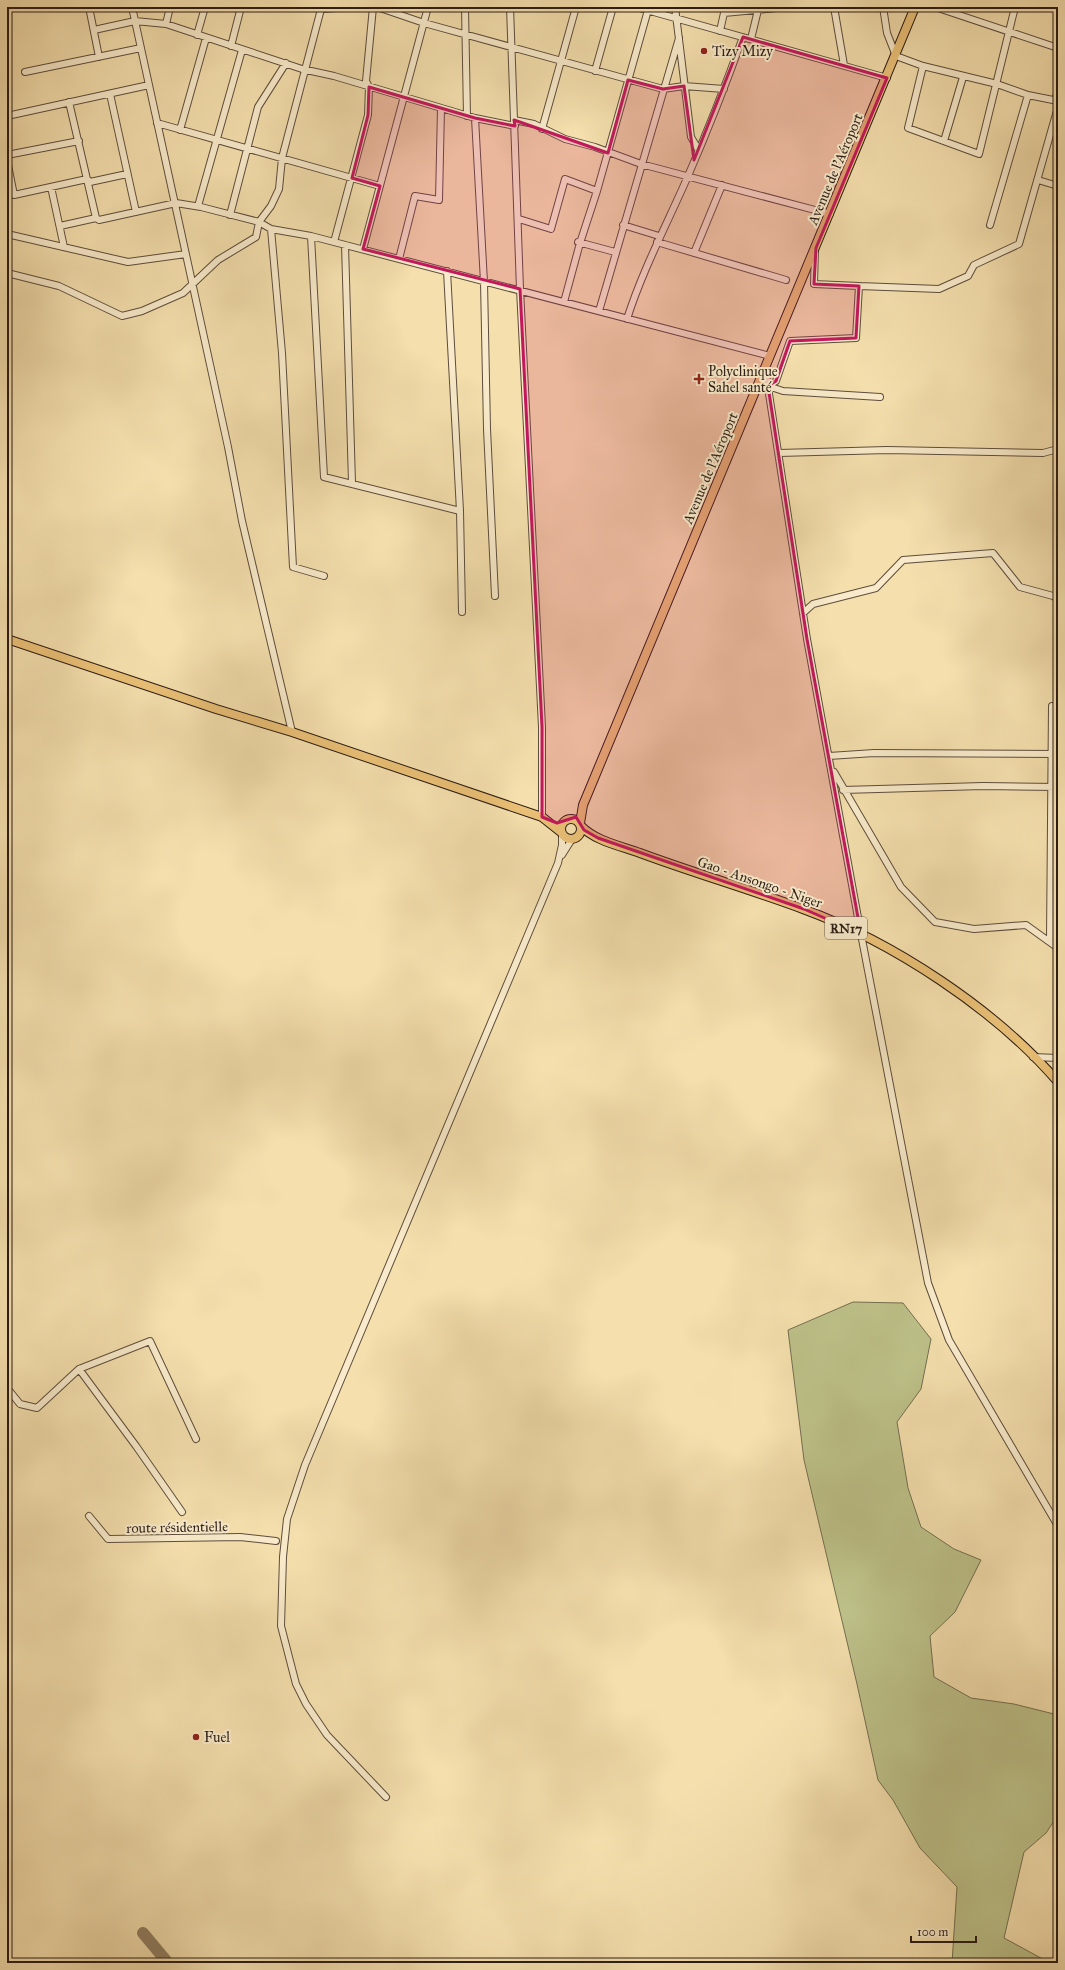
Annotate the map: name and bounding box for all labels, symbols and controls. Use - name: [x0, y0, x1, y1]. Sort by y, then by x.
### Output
- place label: Tizy Mizy: [712, 43, 773, 60]
- marker: Tizy Mizy: [699, 46, 709, 56]
- street label: Avenue de l'Aéroport: [804, 111, 867, 228]
- place label: Polyclinique Sahel santé: [708, 363, 778, 396]
- marker: Polyclinique Sahel santé: [693, 373, 705, 385]
- street label: Avenue de l'Aéroport: [679, 410, 742, 527]
- street label: Gao - Ansongo - Niger: [695, 853, 825, 912]
- road number: RN17: [825, 917, 867, 939]
- street label: route résidentielle: [126, 1518, 228, 1537]
- place label: Fuel: [204, 1729, 230, 1746]
- marker: Fuel: [191, 1732, 201, 1742]
- scale bar: [911, 1918, 976, 1944]
- text: 100 m: [917, 1925, 948, 1939]

